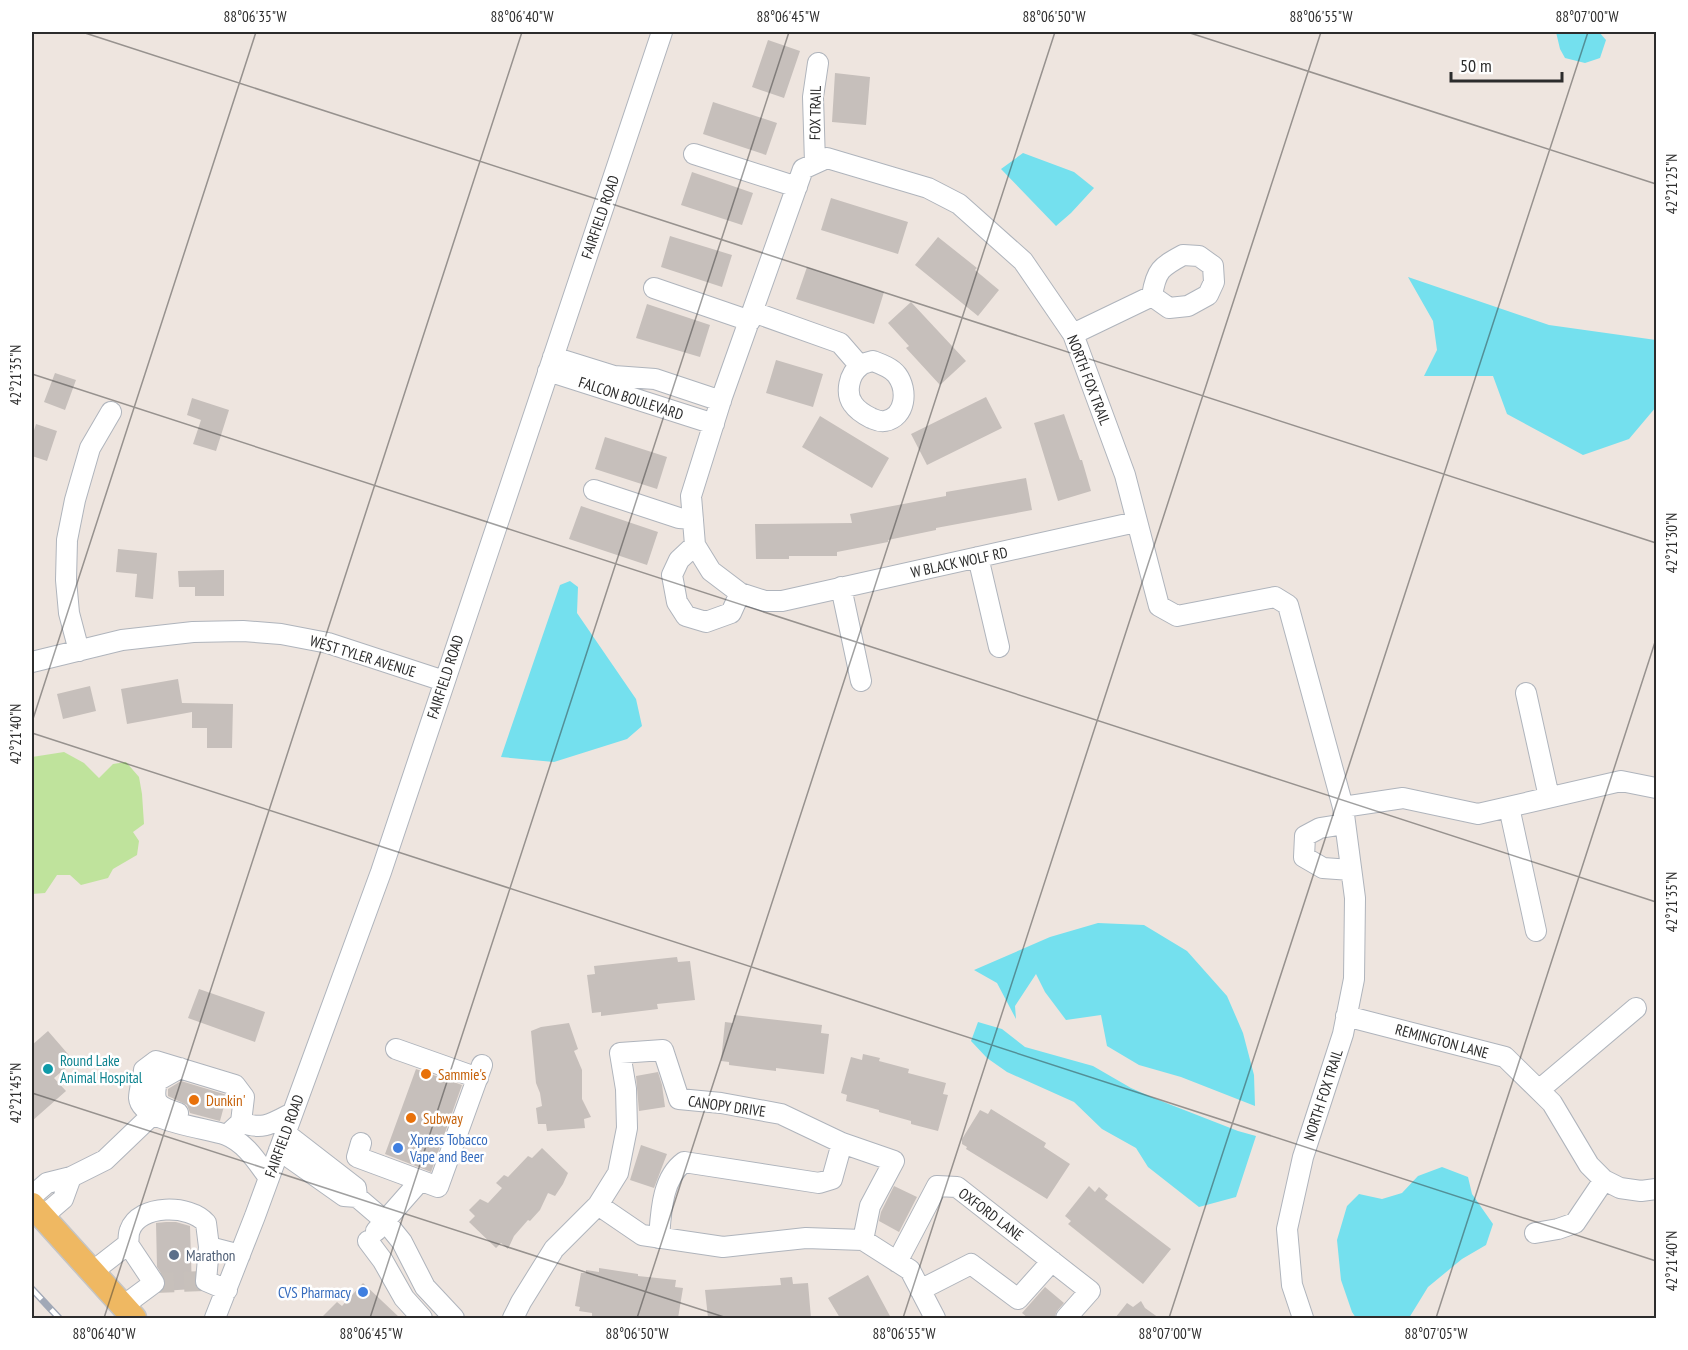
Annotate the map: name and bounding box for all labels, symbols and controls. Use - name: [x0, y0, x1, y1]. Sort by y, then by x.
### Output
- text: 88°06'35"W: [223, 7, 287, 26]
- text: 88°06'40"W: [490, 7, 554, 26]
- text: 88°06'45"W: [756, 7, 820, 26]
- text: 88°06'50"W: [1022, 7, 1086, 26]
- text: 88°06'55"W: [1289, 7, 1353, 26]
- text: 88°07'00"W: [1555, 7, 1619, 26]
- scale bar: [1451, 45, 1562, 83]
- text: 50 m: [1460, 54, 1492, 77]
- street label: FOX TRAIL: [805, 85, 825, 140]
- text: 42°21'25"N: [1662, 154, 1681, 214]
- street label: FAIRFIELD ROAD: [577, 173, 623, 261]
- street label: NORTH FOX TRAIL: [1063, 332, 1115, 429]
- text: 42°21'35"N: [6, 345, 25, 405]
- street label: FALCON BOULEVARD: [576, 372, 686, 424]
- text: 42°21'30"N: [1662, 513, 1681, 573]
- street label: W BLACK WOLF RD: [909, 542, 1009, 582]
- street label: WEST TYLER AVENUE: [308, 631, 418, 681]
- street label: FAIRFIELD ROAD: [423, 633, 468, 721]
- text: 42°21'40"N: [6, 704, 25, 764]
- text: 42°21'35"N: [1662, 872, 1681, 932]
- street label: REMINGTON LANE: [1393, 1019, 1491, 1063]
- street label: NORTH FOX TRAIL: [1299, 1046, 1347, 1143]
- place label: Round Lake Animal Hospital: [60, 1051, 143, 1087]
- marker: Round Lake Animal Hospital: [41, 1062, 55, 1076]
- text: 42°21'45"N: [6, 1063, 25, 1123]
- place label: Sammie's: [438, 1065, 486, 1084]
- marker: Sammie's: [419, 1067, 433, 1081]
- place label: Dunkin': [206, 1091, 246, 1110]
- street label: CANOPY DRIVE: [687, 1091, 767, 1121]
- street label: FAIRFIELD ROAD: [260, 1092, 308, 1180]
- marker: Dunkin': [187, 1093, 201, 1107]
- place label: Subway: [423, 1109, 463, 1128]
- marker: Subway: [404, 1111, 418, 1125]
- place label: Xpress Tobacco Vape and Beer: [409, 1130, 488, 1166]
- marker: Xpress Tobacco Vape and Beer: [391, 1141, 405, 1155]
- street label: OXFORD LANE: [955, 1184, 1027, 1244]
- text: 42°21'40"N: [1662, 1231, 1681, 1291]
- place label: Marathon: [186, 1246, 235, 1265]
- marker: Marathon: [167, 1248, 181, 1262]
- place label: CVS Pharmacy: [278, 1283, 351, 1302]
- marker: CVS Pharmacy: [356, 1285, 370, 1299]
- text: 88°06'40"W: [72, 1324, 136, 1343]
- text: 88°06'45"W: [339, 1324, 403, 1343]
- text: 88°06'50"W: [605, 1324, 669, 1343]
- text: 88°06'55"W: [872, 1324, 936, 1343]
- text: 88°07'00"W: [1138, 1324, 1202, 1343]
- text: 88°07'05"W: [1404, 1324, 1468, 1343]

